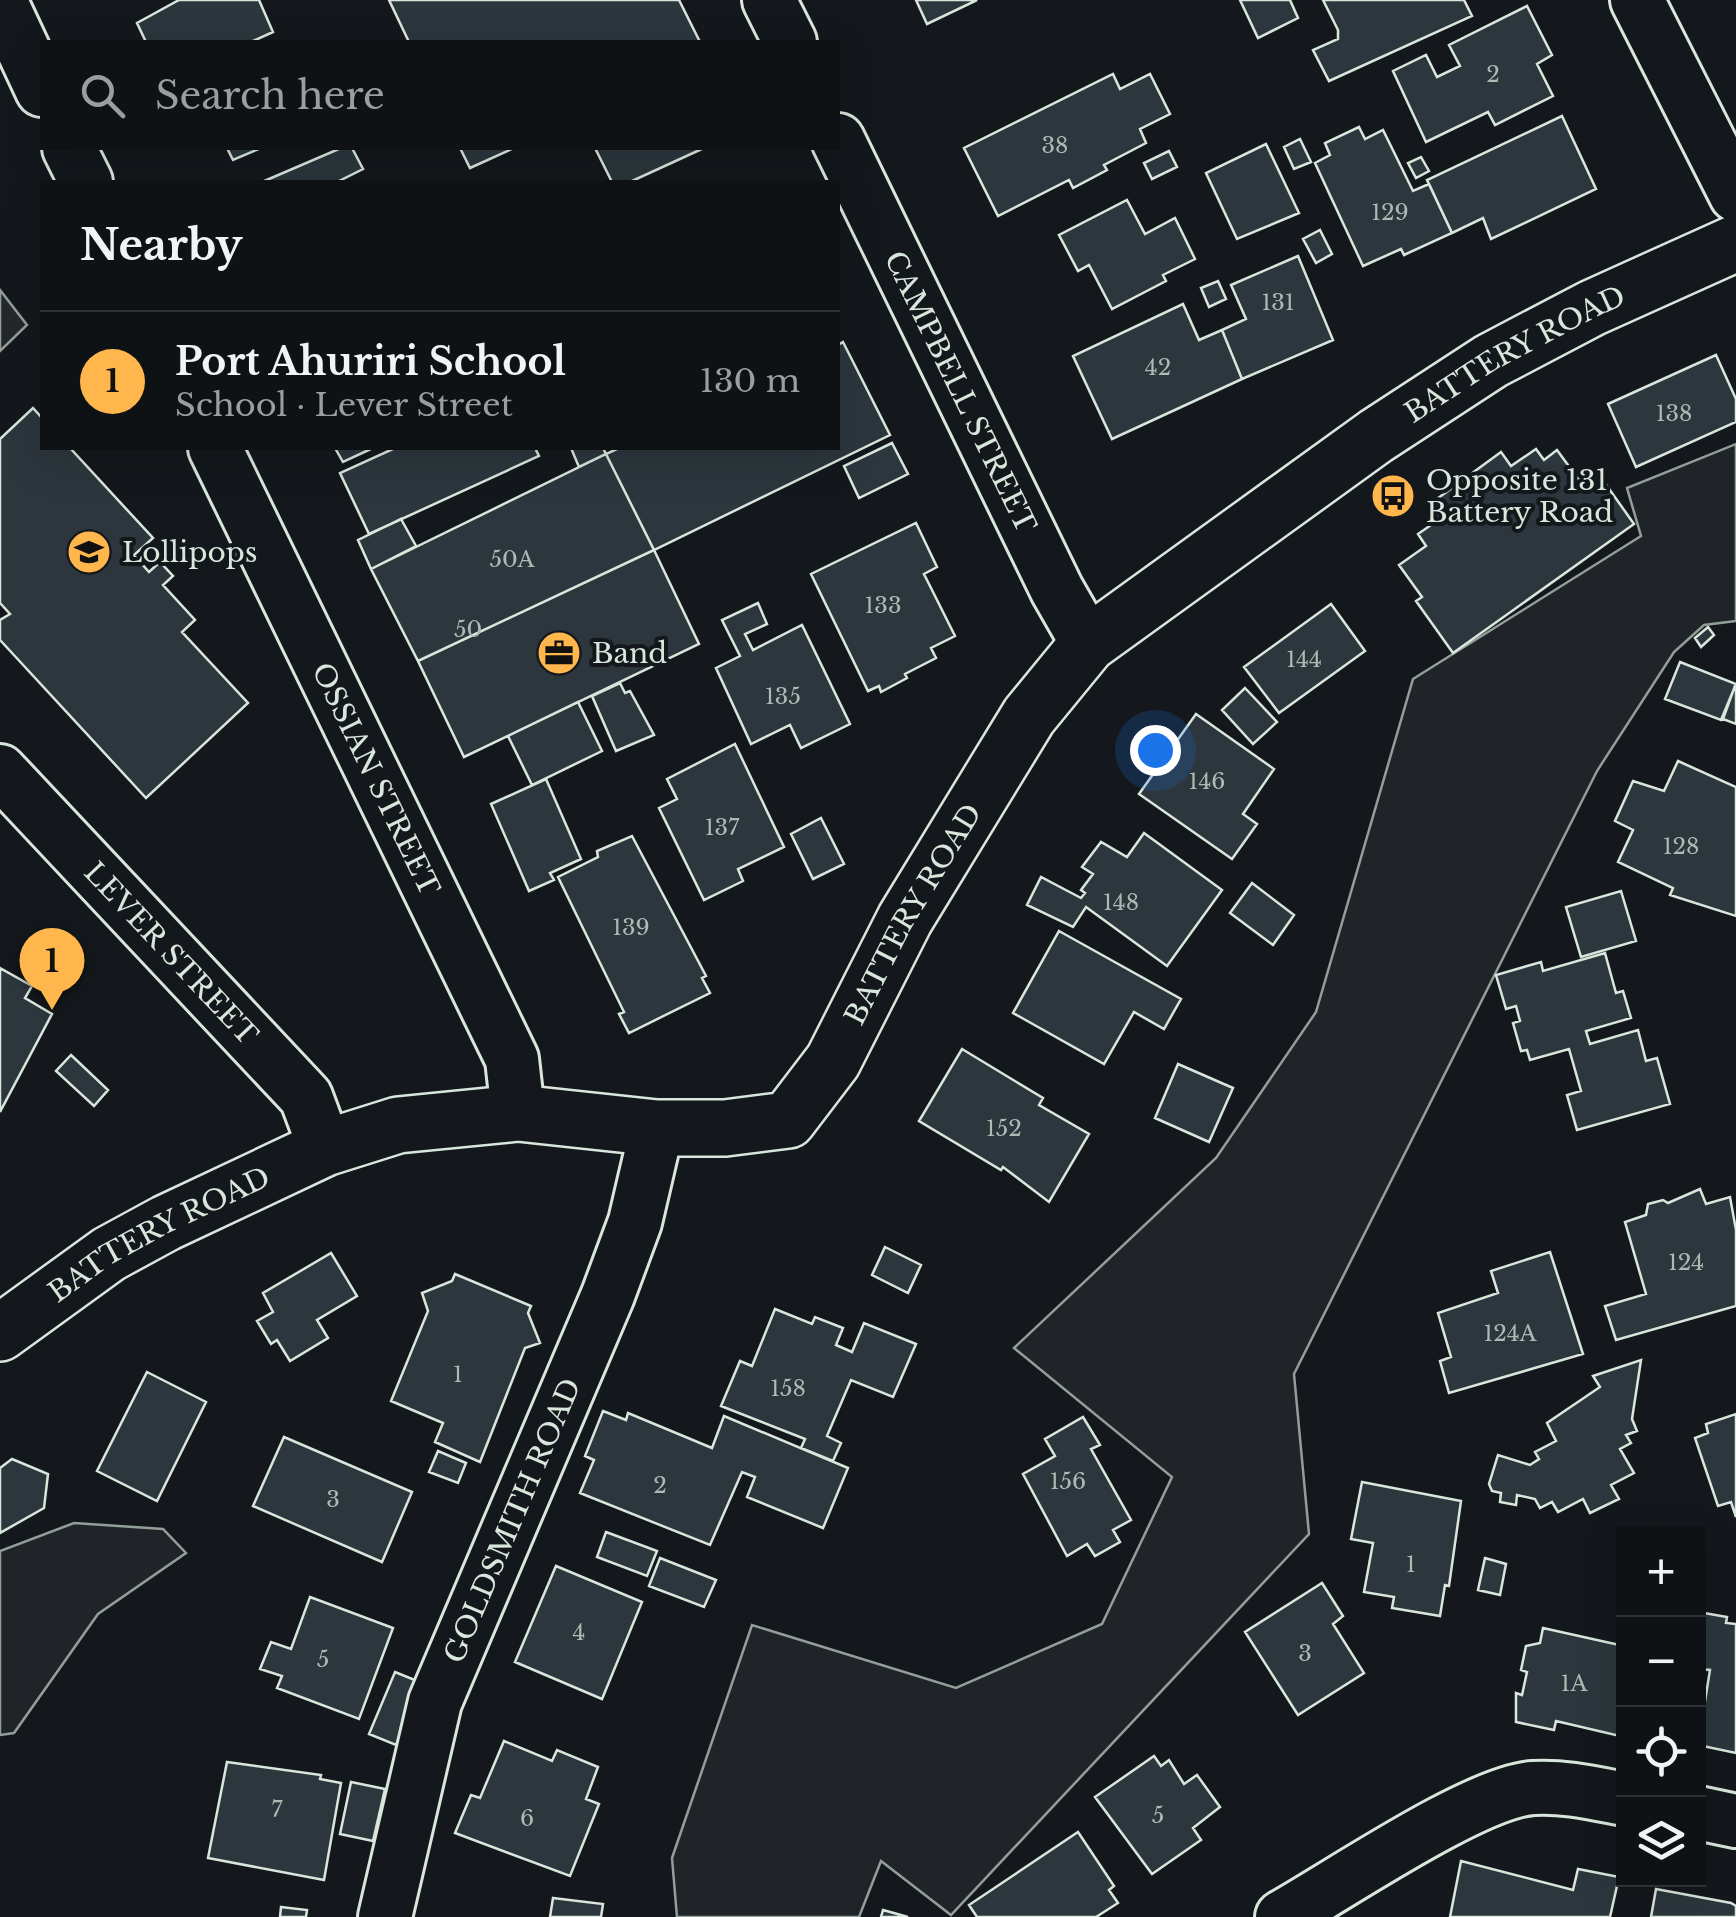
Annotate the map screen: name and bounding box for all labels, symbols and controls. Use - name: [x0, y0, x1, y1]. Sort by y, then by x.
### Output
- search box: [40, 40, 840, 150]
- house number: 2: [1486, 61, 1500, 88]
- icon: search: [75, 68, 130, 123]
- text: Search here: [155, 72, 385, 119]
- house number: 38: [1042, 132, 1068, 159]
- house number: 129: [1371, 199, 1409, 226]
- text: Nearby: [80, 219, 243, 271]
- street label: CAMPBELL STREET: [877, 245, 1044, 539]
- street label: BATTERY ROAD: [1398, 278, 1631, 431]
- house number: 131: [1261, 289, 1295, 316]
- text: Port Ahuriri School: [175, 338, 566, 385]
- house number: 42: [1145, 354, 1171, 381]
- text: 1: [106, 361, 119, 401]
- text: 130 m: [700, 361, 800, 401]
- text: School · Lever Street: [175, 385, 513, 425]
- house number: 138: [1656, 400, 1692, 427]
- place label: Opposite 131 Battery Road: [1426, 463, 1613, 530]
- bus stop icon: Opposite 131 Battery Road: [1370, 473, 1416, 519]
- school or university icon: Lollipops: [66, 529, 112, 575]
- place label: Lollipops: [122, 535, 257, 570]
- house number: 50A: [490, 546, 535, 573]
- house number: 133: [865, 592, 901, 619]
- house number: 50: [454, 616, 482, 643]
- office icon: Band: [536, 630, 582, 676]
- place label: Band: [592, 636, 667, 671]
- house number: 144: [1286, 646, 1322, 673]
- street label: OSSIAN STREET: [304, 657, 447, 902]
- house number: 135: [765, 683, 801, 710]
- your location: [1130, 725, 1181, 776]
- house number: 146: [1189, 768, 1225, 795]
- street label: BATTERY ROAD: [837, 798, 989, 1031]
- house number: 137: [705, 814, 740, 841]
- house number: 128: [1663, 833, 1699, 860]
- street label: LEVER STREET: [77, 855, 265, 1053]
- house number: 148: [1103, 889, 1139, 916]
- house number: 139: [612, 914, 650, 941]
- pin: 1: [20, 928, 84, 1010]
- house number: 152: [986, 1115, 1022, 1142]
- street label: BATTERY ROAD: [42, 1160, 276, 1310]
- house number: 124: [1668, 1249, 1704, 1276]
- house number: 124A: [1483, 1320, 1538, 1347]
- house number: 1: [453, 1361, 463, 1388]
- street label: GOLDSMITH ROAD: [437, 1373, 589, 1668]
- house number: 158: [770, 1375, 806, 1402]
- house number: 156: [1050, 1468, 1086, 1495]
- house number: 2: [653, 1472, 667, 1499]
- house number: 3: [326, 1486, 340, 1513]
- map controls: [1616, 1527, 1706, 1887]
- button: +: [1616, 1527, 1706, 1617]
- house number: 1: [1406, 1551, 1416, 1578]
- button: −: [1616, 1617, 1706, 1707]
- house number: 4: [573, 1619, 585, 1646]
- house number: 3: [1298, 1640, 1312, 1667]
- house number: 5: [317, 1646, 329, 1673]
- house number: 1A: [1561, 1670, 1588, 1697]
- button: locate: [1616, 1707, 1706, 1797]
- house number: 7: [271, 1796, 283, 1823]
- button: layers: [1616, 1797, 1706, 1887]
- house number: 5: [1152, 1802, 1164, 1829]
- house number: 6: [520, 1805, 534, 1832]

